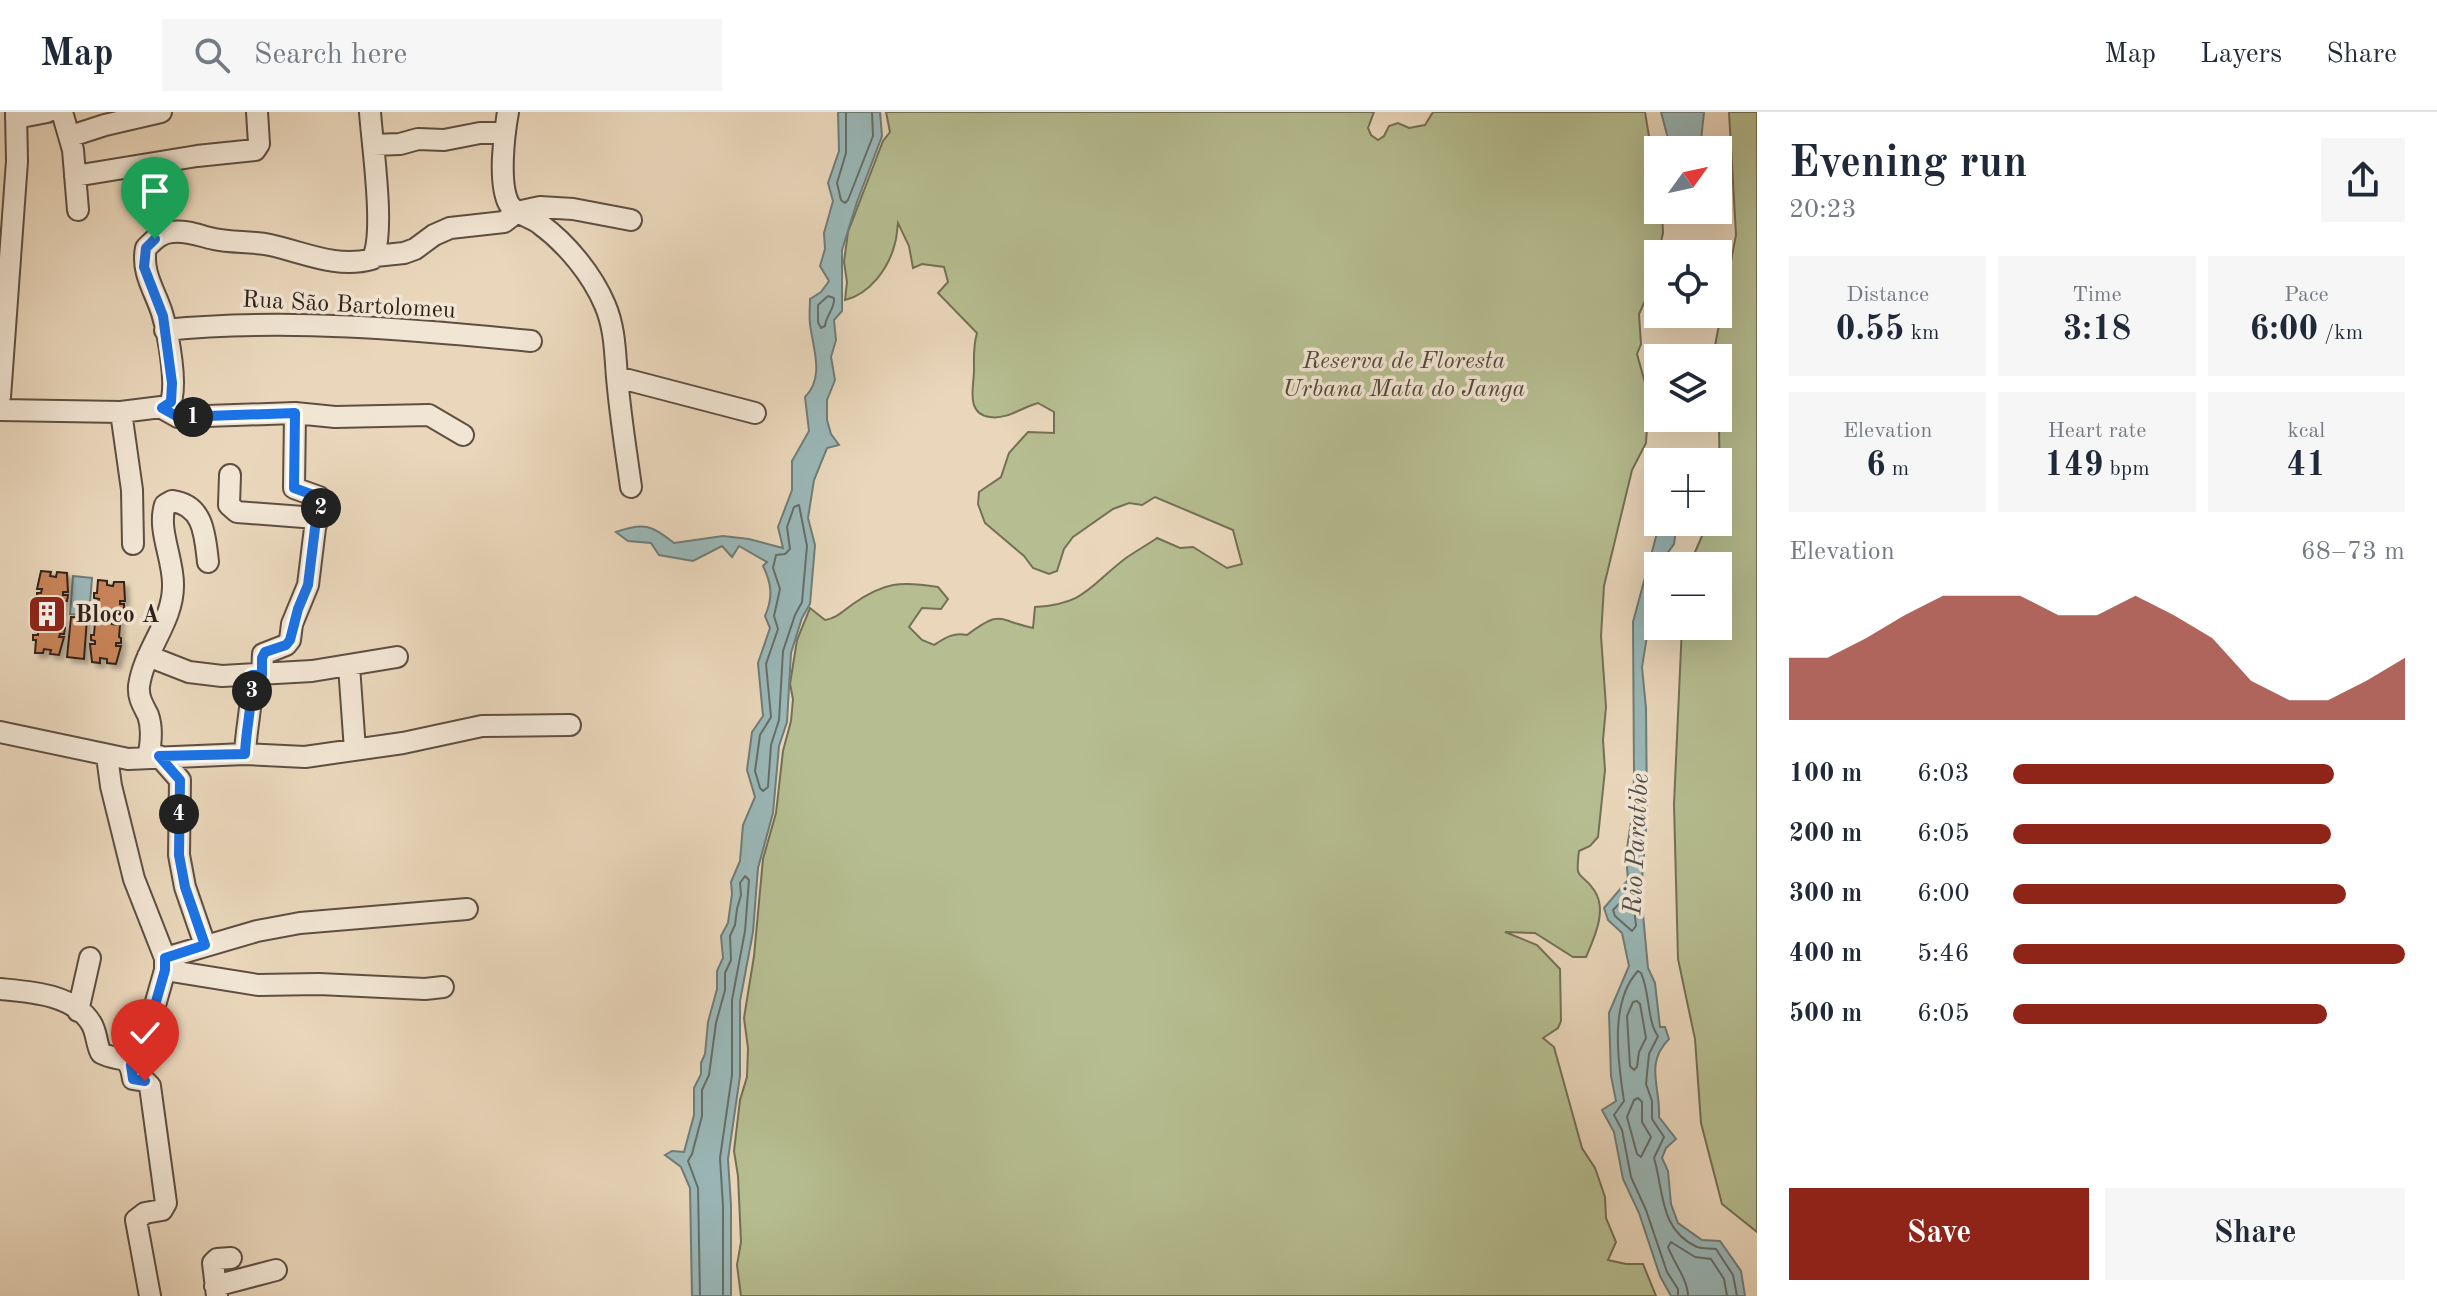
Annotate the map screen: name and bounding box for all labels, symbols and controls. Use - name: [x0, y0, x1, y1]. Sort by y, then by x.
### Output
- search box: [162, 19, 722, 91]
- icon: search: [190, 33, 234, 77]
- text: Map: [40, 36, 114, 74]
- text: Search here: [254, 40, 407, 70]
- text: Map: [2104, 41, 2156, 69]
- text: Layers: [2200, 41, 2282, 69]
- text: Share: [2326, 41, 2397, 69]
- north arrow: [1644, 136, 1732, 224]
- map controls: [1644, 136, 1732, 640]
- button: share: [2321, 138, 2405, 222]
- text: Evening run: [1789, 142, 2027, 186]
- pin: [121, 157, 189, 239]
- icon: arrive: [133, 169, 177, 213]
- text: 20:23: [1789, 197, 1857, 223]
- button: locate: [1644, 240, 1732, 328]
- text: Distance: [1846, 284, 1929, 306]
- text: Time: [2072, 284, 2122, 306]
- text: Pace: [2284, 284, 2329, 306]
- street label: Rua São Bartolomeu: [242, 288, 456, 324]
- text: 0.55: [1836, 313, 1904, 347]
- text: 3:18: [2063, 313, 2131, 347]
- text: 6:00: [2249, 313, 2318, 347]
- text: km: [1904, 322, 1940, 344]
- text: /km: [2318, 322, 2363, 344]
- button: layers: [1644, 344, 1732, 432]
- park label: Reserva de Floresta Urbana Mata do Janga: [1283, 350, 1526, 402]
- pin: 1: [173, 397, 213, 437]
- text: 1: [187, 406, 199, 428]
- text: Elevation: [1843, 420, 1932, 442]
- text: Heart rate: [2048, 420, 2146, 442]
- text: kcal: [2287, 420, 2325, 442]
- button: +: [1644, 448, 1732, 536]
- text: 6: [1866, 449, 1886, 483]
- text: 149: [2044, 449, 2103, 483]
- text: 41: [2287, 449, 2326, 483]
- text: m: [1886, 458, 1909, 480]
- text: bpm: [2103, 458, 2150, 480]
- pin: 2: [301, 488, 341, 528]
- text: 2: [315, 497, 327, 519]
- text: Elevation: [1789, 539, 1895, 565]
- text: 68–73 m: [2301, 539, 2405, 565]
- button: −: [1644, 552, 1732, 640]
- building icon: Bloco A: [26, 593, 68, 635]
- place label: Bloco A: [75, 604, 160, 628]
- pin: 3: [232, 671, 272, 711]
- text: 3: [246, 680, 258, 702]
- text: 100 m: [1789, 761, 1862, 787]
- text: 6:03: [1917, 761, 1970, 787]
- water label: Rio Paratibe: [1620, 773, 1654, 917]
- pin: 4: [159, 794, 199, 834]
- text: 4: [173, 803, 185, 825]
- text: 200 m: [1789, 821, 1862, 847]
- text: 6:05: [1917, 821, 1970, 847]
- text: 300 m: [1789, 881, 1862, 907]
- text: 6:00: [1917, 881, 1970, 907]
- text: 400 m: [1789, 941, 1862, 967]
- text: 5:46: [1917, 941, 1970, 967]
- pin: [111, 999, 179, 1081]
- text: 500 m: [1789, 1001, 1862, 1027]
- text: 6:05: [1917, 1001, 1970, 1027]
- icon: check: [123, 1011, 167, 1055]
- button: Save: [1789, 1188, 2089, 1280]
- button: Share: [2105, 1188, 2405, 1280]

